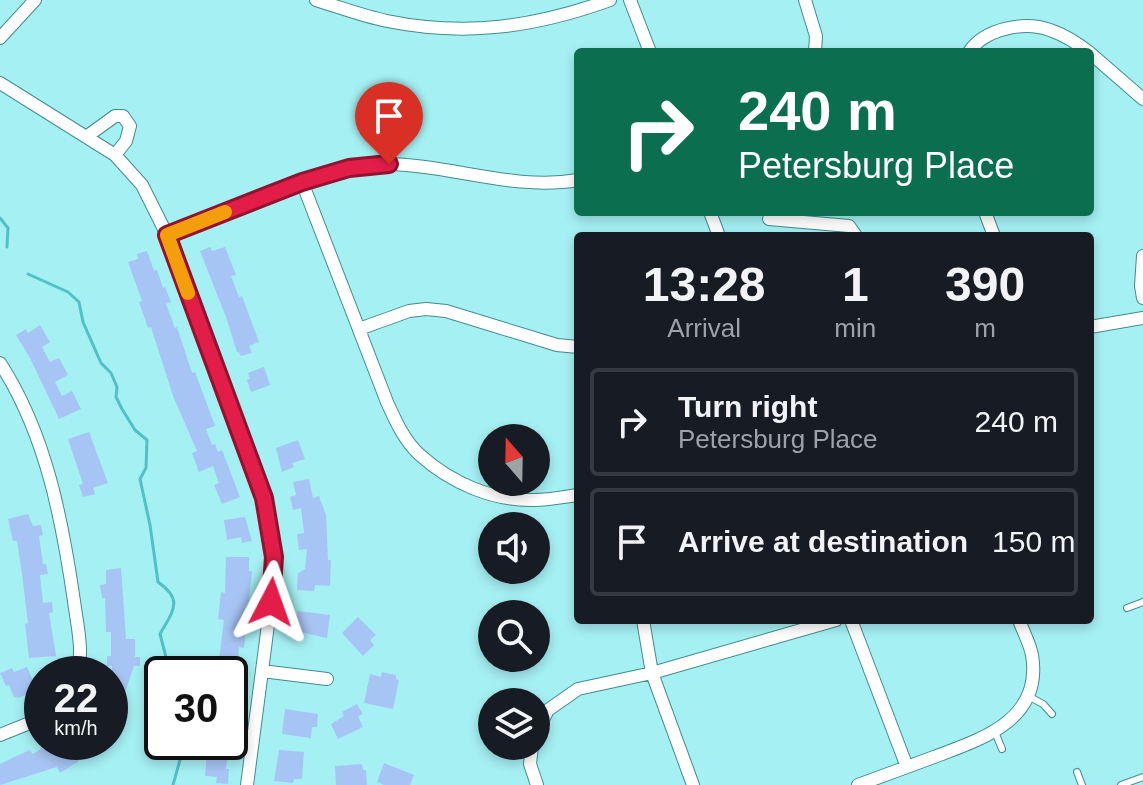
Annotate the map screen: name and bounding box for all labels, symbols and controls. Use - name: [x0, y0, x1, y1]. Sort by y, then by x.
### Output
- text: 240 m: [738, 79, 897, 142]
- icon: right: [606, 80, 710, 184]
- pin: [355, 82, 423, 164]
- icon: arrive: [367, 94, 411, 138]
- text: Petersburg Place: [738, 145, 1014, 186]
- text: 13:28: [643, 258, 766, 311]
- text: 1: [842, 258, 869, 311]
- text: 390: [945, 258, 1025, 311]
- text: Arrival: [667, 313, 741, 343]
- text: min: [834, 313, 876, 343]
- text: m: [974, 313, 996, 343]
- text: Turn right: [678, 390, 817, 423]
- icon: right: [610, 400, 654, 444]
- text: 240 m: [975, 405, 1058, 438]
- north arrow: [478, 424, 550, 496]
- map controls: [478, 424, 550, 760]
- text: Petersburg Place: [678, 424, 877, 454]
- button: sound: [478, 512, 550, 584]
- icon: arrive: [610, 520, 654, 564]
- text: Arrive at destination: [678, 525, 968, 558]
- text: 150 m: [992, 525, 1075, 558]
- position arrow: [229, 560, 313, 644]
- button: search: [478, 600, 550, 672]
- speed limit sign: 30: [144, 656, 248, 760]
- text: 22: [54, 676, 98, 720]
- button: layers: [478, 688, 550, 760]
- text: km/h: [54, 717, 98, 739]

